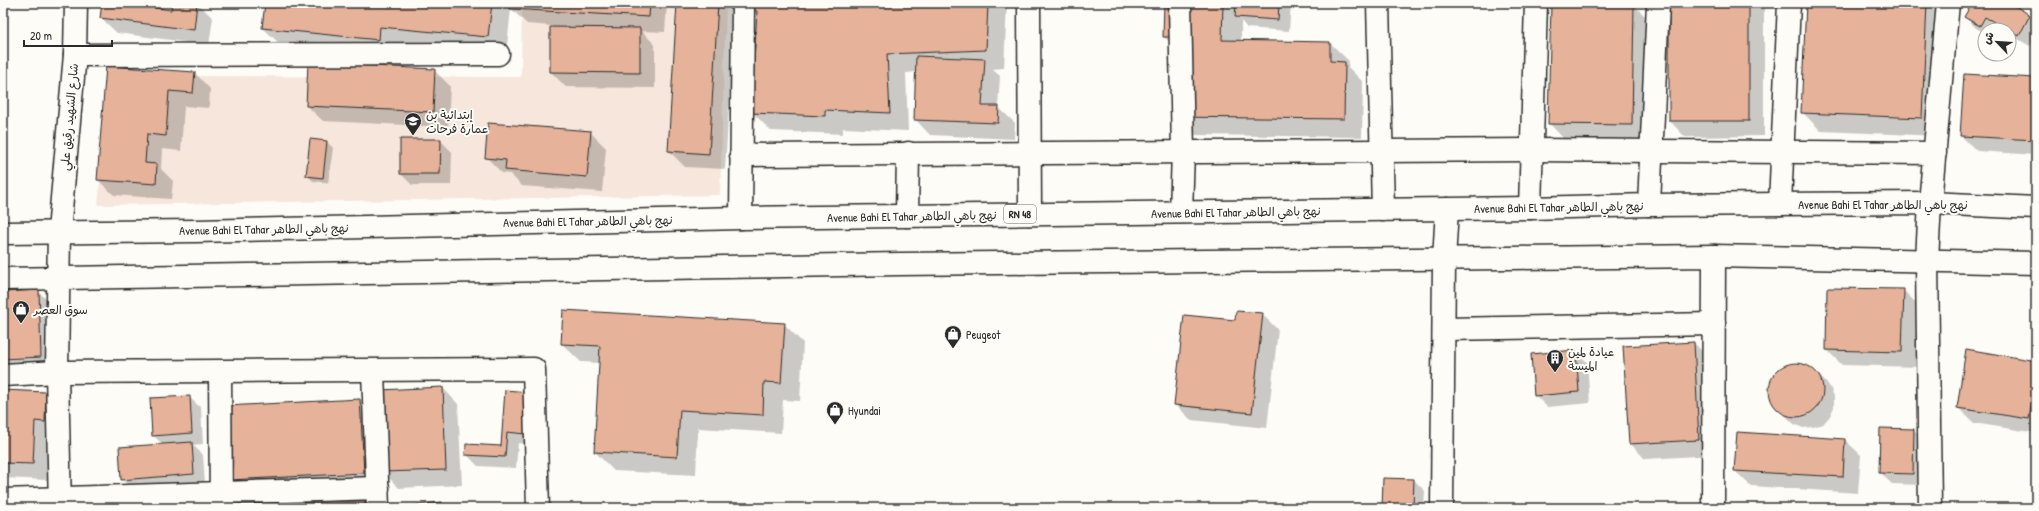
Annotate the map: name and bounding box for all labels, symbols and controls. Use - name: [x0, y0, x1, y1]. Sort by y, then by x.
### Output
- scale bar: [24, 22, 112, 48]
- north arrow: [1977, 22, 2017, 62]
- text: 20 m: [30, 27, 52, 44]
- text: ش: [1979, 29, 1997, 46]
- street label: شارع الشهيد رقيق علي: [56, 63, 85, 172]
- place label: إبتدائية بن عمارة فرحات: [426, 106, 489, 137]
- school or university icon: إبتدائية بن عمارة فرحات: [403, 111, 423, 136]
- street label: Avenue Bahi El Tahar,نهج باهي الطاهر: [1798, 196, 1968, 216]
- street label: Avenue Bahi El Tahar,نهج باهي الطاهر: [1474, 197, 1644, 220]
- street label: Avenue Bahi El Tahar,نهج باهي الطاهر: [1151, 202, 1321, 225]
- road number: RN 48: [1004, 205, 1036, 223]
- street label: Avenue Bahi El Tahar,نهج باهي الطاهر: [827, 206, 997, 229]
- street label: Avenue Bahi El Tahar,نهج باهي الطاهر: [503, 211, 673, 234]
- street label: Avenue Bahi El Tahar,نهج باهي الطاهر: [179, 219, 349, 242]
- shop icon: سوق العصر: [11, 299, 31, 324]
- place label: سوق العصر: [33, 301, 88, 318]
- shop icon: Peugeot: [943, 324, 963, 349]
- place label: Peugeot: [966, 326, 1001, 343]
- place label: عيادة لمين الميسة: [1568, 343, 1614, 374]
- building icon: عيادة لمين الميسة: [1545, 348, 1565, 373]
- shop icon: Hyundai: [825, 400, 845, 425]
- place label: Hyundai: [848, 402, 881, 419]

